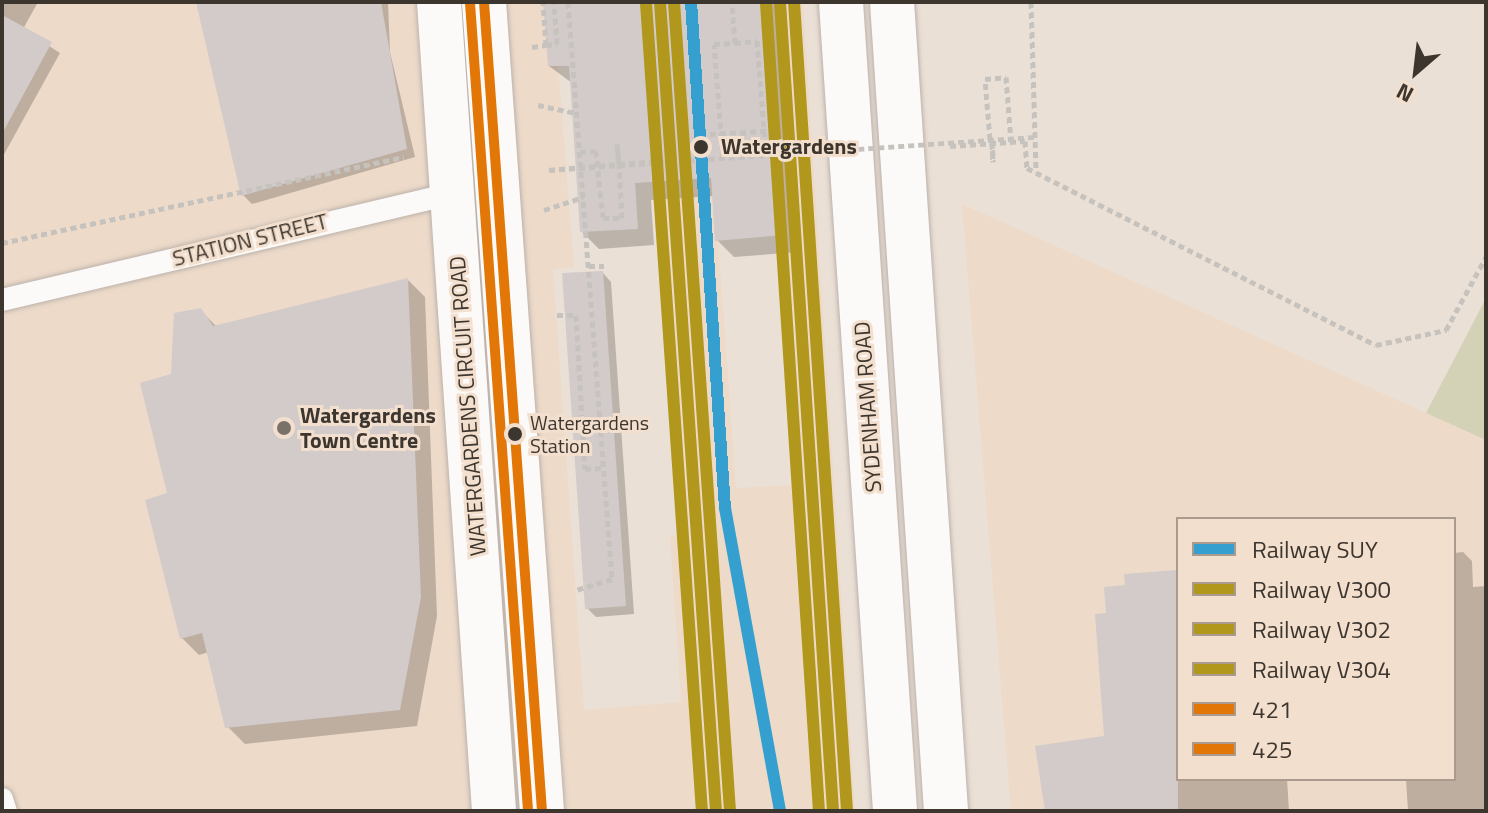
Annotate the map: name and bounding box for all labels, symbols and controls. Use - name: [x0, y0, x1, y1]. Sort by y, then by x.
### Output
- north arrow: [1376, 32, 1456, 112]
- text: N: [1390, 75, 1419, 112]
- marker: Watergardens: [688, 134, 714, 160]
- place label: Watergardens: [721, 134, 857, 160]
- street label: STATION STREET: [170, 208, 330, 272]
- street label: WATERGARDENS CIRCUIT ROAD: [444, 255, 492, 557]
- street label: SYDENHAM ROAD: [849, 321, 887, 493]
- place label: Watergardens Town Centre: [300, 402, 436, 454]
- place label: Watergardens Station: [530, 410, 649, 457]
- marker: Watergardens Town Centre: [275, 419, 293, 437]
- marker: Watergardens Station: [507, 426, 523, 442]
- legend: [1176, 517, 1456, 781]
- text: Railway SUY: [1252, 531, 1378, 567]
- text: Railway V300: [1252, 571, 1391, 607]
- text: Railway V302: [1252, 611, 1391, 647]
- text: Railway V304: [1252, 651, 1391, 687]
- text: 421: [1252, 691, 1292, 727]
- text: 425: [1252, 731, 1292, 767]

